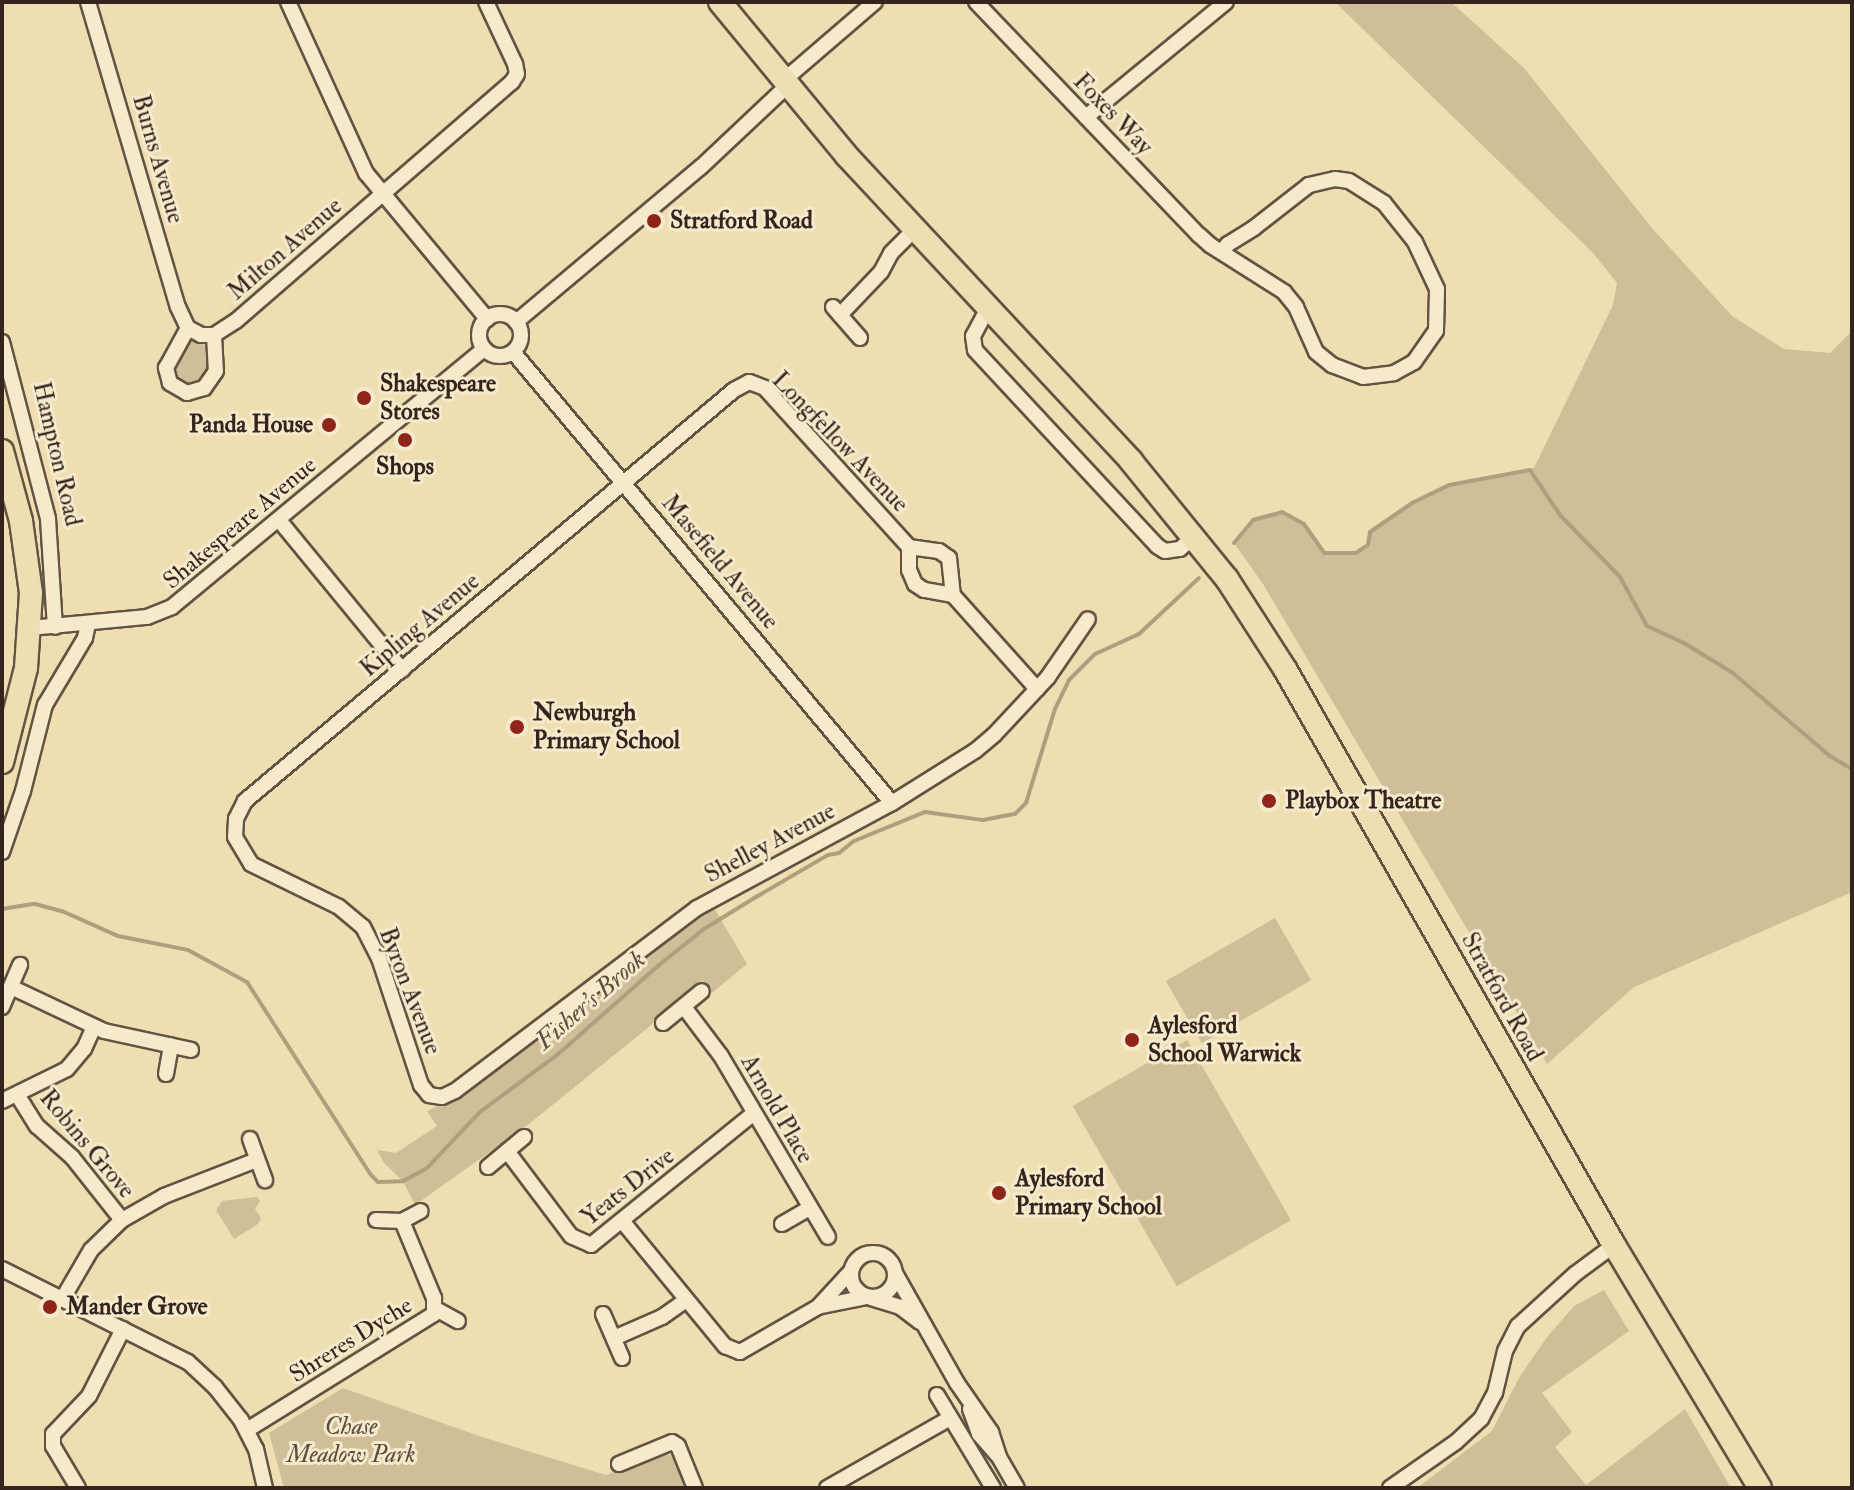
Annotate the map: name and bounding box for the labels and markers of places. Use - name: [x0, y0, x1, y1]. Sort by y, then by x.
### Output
- place label: Stratford Road: [670, 207, 813, 235]
- marker: Stratford Road: [645, 212, 663, 230]
- place label: Shakespeare Stores: [380, 370, 496, 426]
- marker: Shakespeare Stores: [355, 389, 373, 407]
- place label: Panda House: [189, 411, 313, 439]
- marker: Panda House: [320, 416, 338, 434]
- marker: Shops: [396, 431, 414, 449]
- place label: Shops: [376, 453, 434, 481]
- place label: Newburgh Primary School: [533, 699, 680, 755]
- marker: Newburgh Primary School: [508, 718, 526, 736]
- place label: Playbox Theatre: [1285, 787, 1441, 815]
- marker: Playbox Theatre: [1260, 792, 1278, 810]
- place label: Aylesford School Warwick: [1148, 1012, 1301, 1068]
- marker: Aylesford School Warwick: [1123, 1031, 1141, 1049]
- place label: Aylesford Primary School: [1015, 1165, 1162, 1221]
- marker: Aylesford Primary School: [990, 1184, 1008, 1202]
- place label: Mander Grove: [66, 1293, 208, 1321]
- marker: Mander Grove: [41, 1298, 59, 1316]

